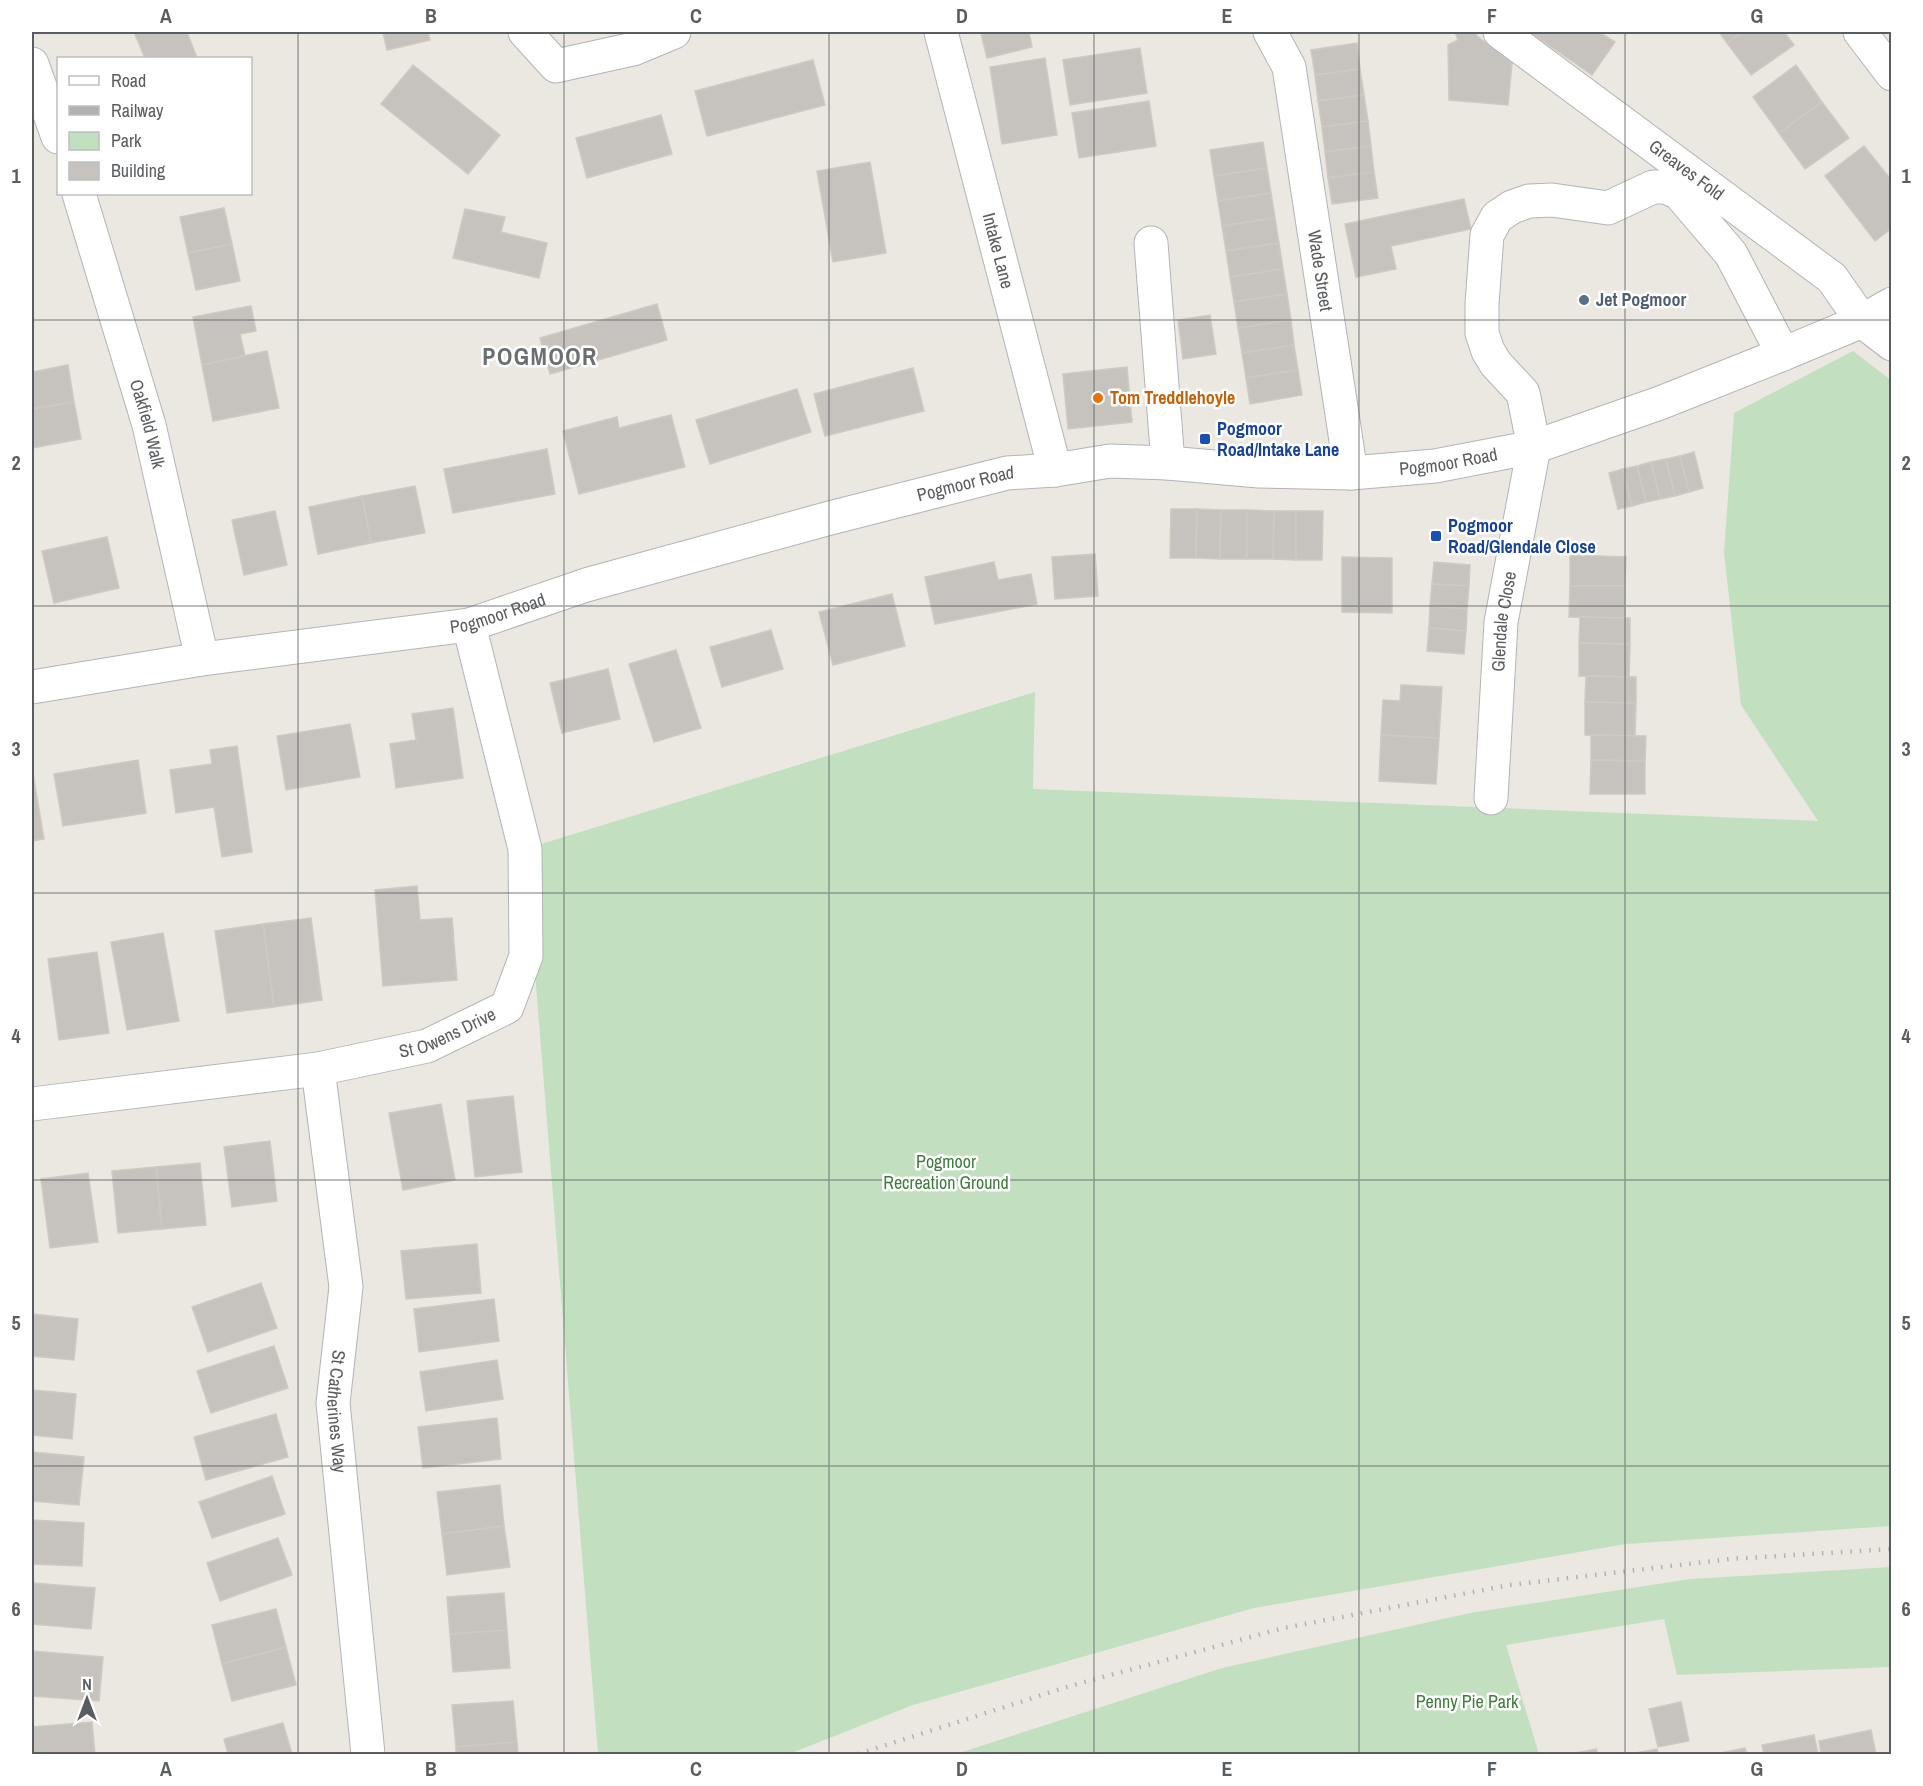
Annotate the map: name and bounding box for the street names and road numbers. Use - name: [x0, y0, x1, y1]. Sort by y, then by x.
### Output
- street label: Greaves Fold: [1644, 133, 1729, 206]
- street label: Intake Lane: [977, 210, 1020, 291]
- street label: Wade Street: [1302, 229, 1339, 313]
- street label: Oakfield Walk: [124, 376, 172, 471]
- street label: Pogmoor Road: [1398, 441, 1500, 481]
- street label: Pogmoor Road: [914, 460, 1015, 507]
- street label: Glendale Close: [1485, 569, 1522, 672]
- street label: Pogmoor Road: [448, 587, 549, 639]
- street label: St Owens Drive: [397, 1001, 500, 1064]
- street label: St Catherines Way: [321, 1349, 353, 1475]

